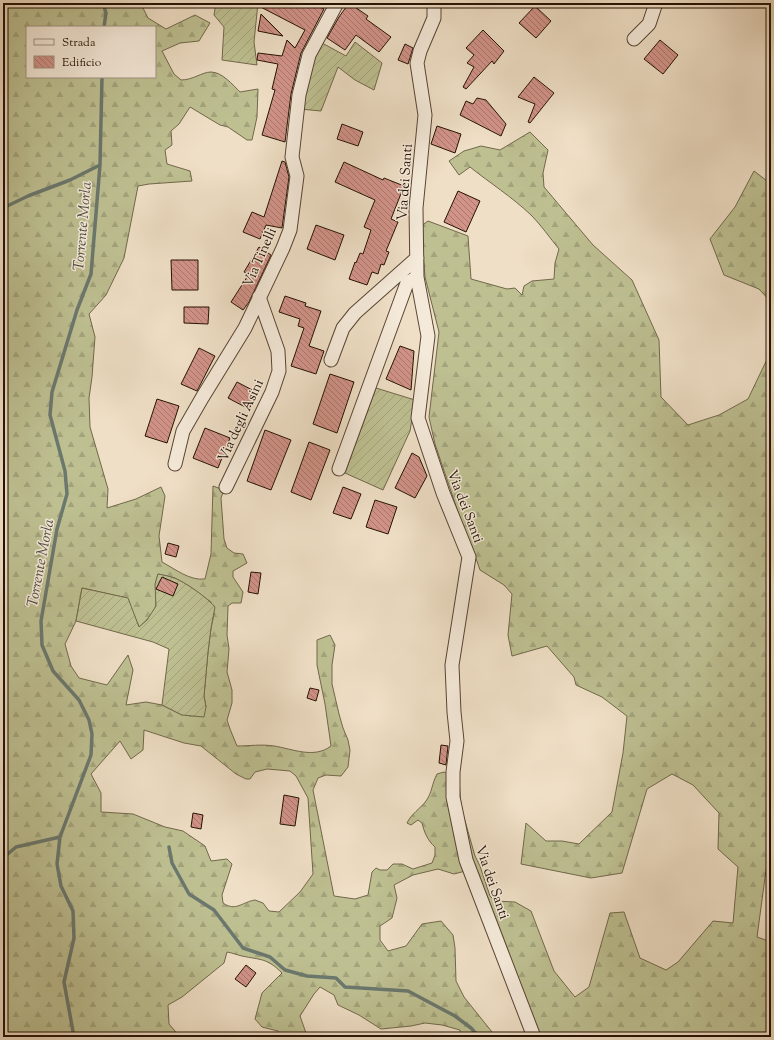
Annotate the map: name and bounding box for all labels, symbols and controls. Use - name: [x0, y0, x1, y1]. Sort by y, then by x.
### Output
- legend: [26, 26, 156, 78]
- text: Strada: [62, 34, 96, 52]
- text: Edificio: [62, 54, 102, 72]
- street label: Via dei Santi: [393, 143, 419, 221]
- water label: Torrente Morla: [69, 180, 98, 272]
- street label: Via Tinelli: [239, 225, 283, 291]
- street label: Via degli Asini: [214, 376, 270, 465]
- street label: Via dei Santi: [441, 467, 487, 546]
- water label: Torrente Morla: [23, 517, 60, 609]
- street label: Via dei Santi: [469, 843, 513, 922]

